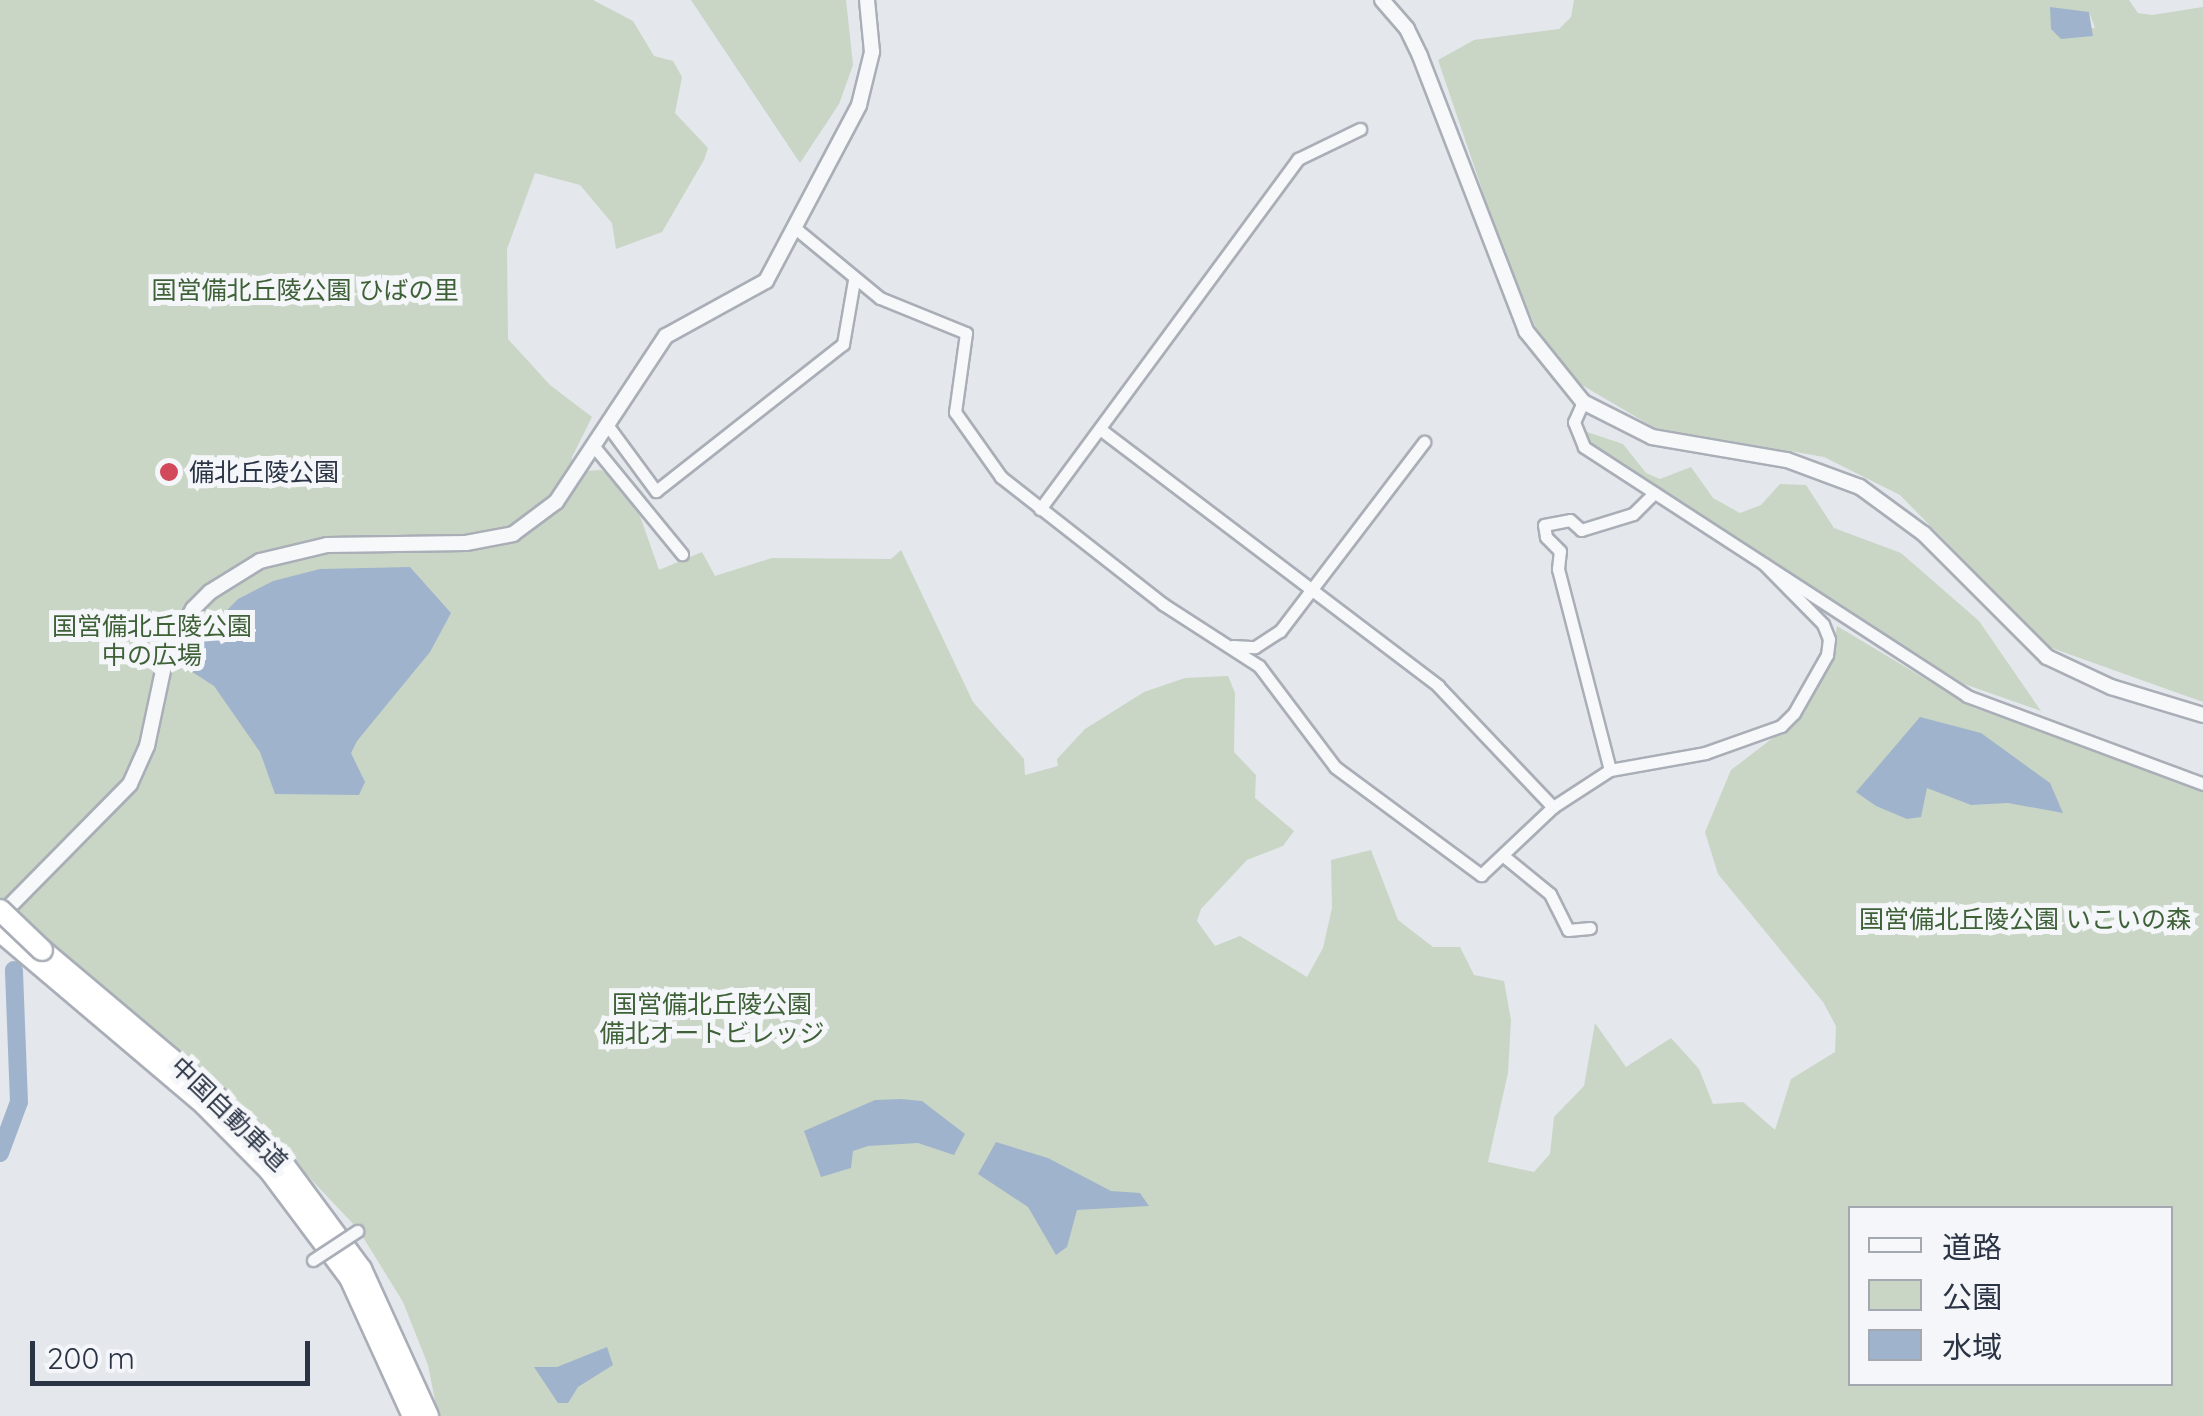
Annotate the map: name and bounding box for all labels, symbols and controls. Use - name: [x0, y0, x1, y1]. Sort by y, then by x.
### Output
- park label: 国営備北丘陵公園 ひばの里: [152, 275, 458, 305]
- place label: 備北丘陵公園: [189, 457, 339, 487]
- marker: 備北丘陵公園: [158, 461, 180, 483]
- park label: 国営備北丘陵公園 中の広場: [52, 612, 252, 671]
- park label: 国営備北丘陵公園 いこいの森: [1859, 904, 2191, 934]
- park label: 国営備北丘陵公園 備北オートビレッジ: [600, 990, 824, 1049]
- street label: 中国自動車道: [165, 1051, 293, 1177]
- legend: [1848, 1206, 2173, 1386]
- text: 道路: [1942, 1228, 2002, 1266]
- text: 公園: [1942, 1278, 2002, 1316]
- scale bar: [35, 1321, 315, 1383]
- text: 水域: [1942, 1328, 2002, 1366]
- text: 200 m: [47, 1339, 135, 1377]

